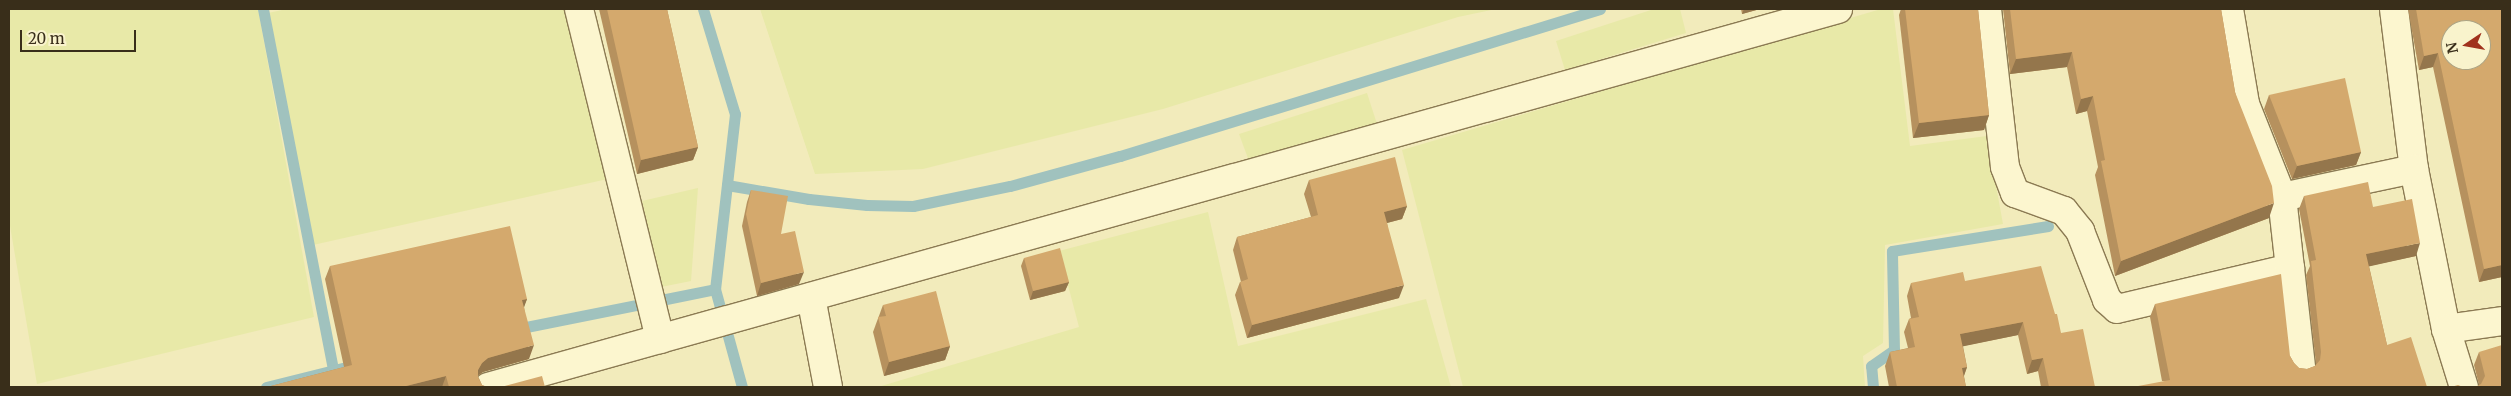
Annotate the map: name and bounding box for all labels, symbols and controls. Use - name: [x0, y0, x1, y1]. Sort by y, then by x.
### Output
- scale bar: [22, 20, 139, 52]
- north arrow: [2441, 20, 2491, 70]
- text: 20 m: [28, 29, 65, 48]
- text: N: [2442, 41, 2462, 55]

